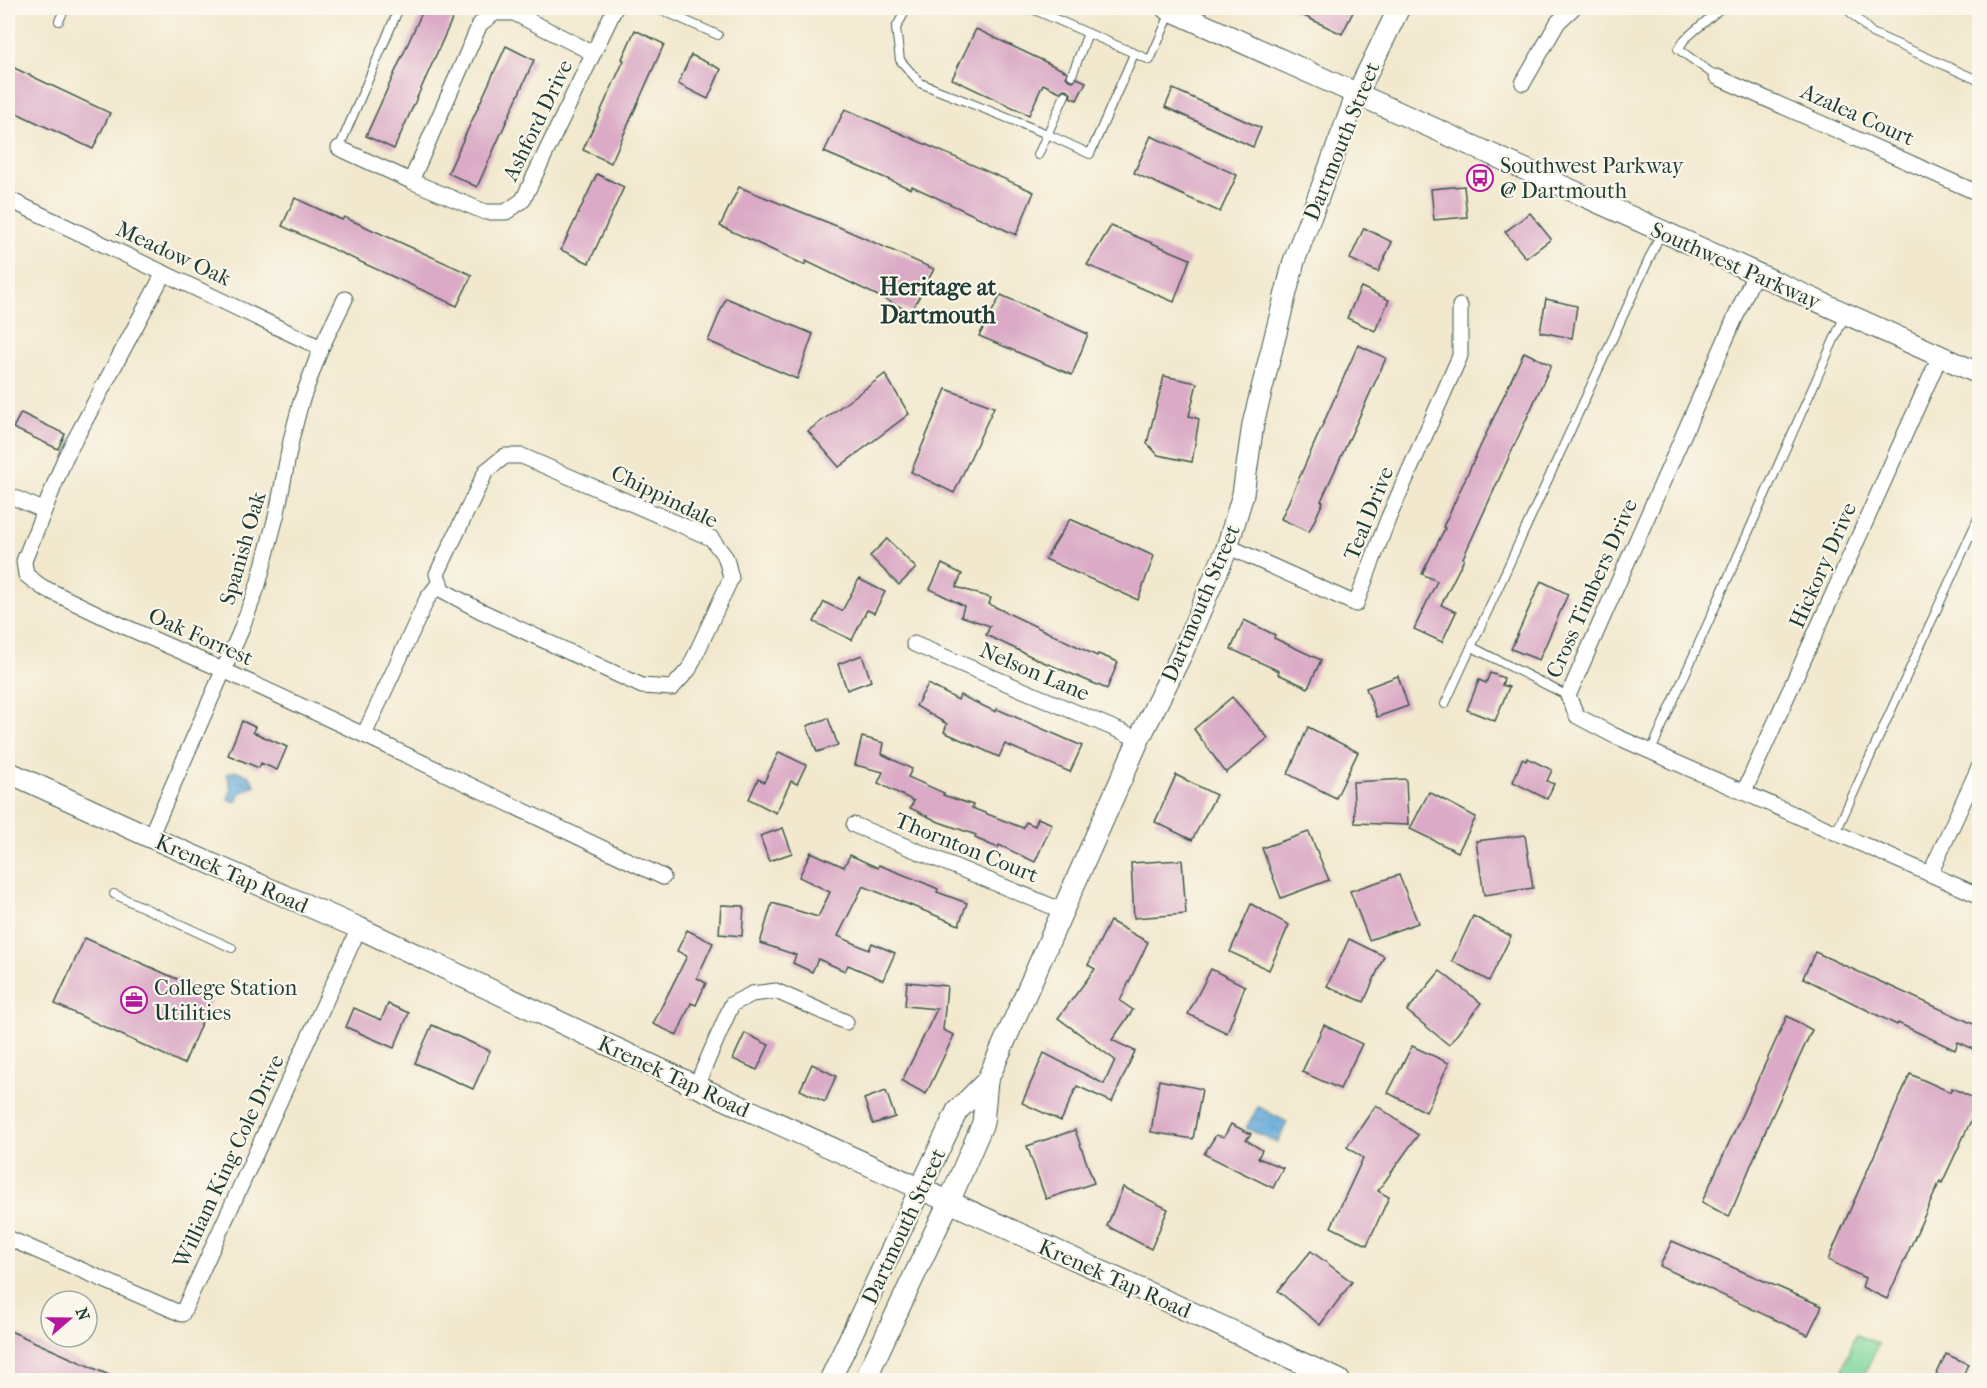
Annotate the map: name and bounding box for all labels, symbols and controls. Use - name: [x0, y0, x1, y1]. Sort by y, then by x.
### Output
- street label: Ashford Drive: [497, 55, 579, 186]
- street label: Dartmouth Street: [1298, 58, 1386, 225]
- street label: Azalea Court: [1796, 78, 1918, 152]
- place label: Southwest Parkway @ Dartmouth: [1500, 153, 1685, 204]
- bus stop icon: Southwest Parkway @ Dartmouth: [1465, 163, 1495, 193]
- street label: Meadow Oak: [112, 216, 236, 292]
- street label: Southwest Parkway: [1647, 217, 1826, 316]
- district label: Heritage at Dartmouth: [880, 273, 997, 329]
- street label: Chippindale: [607, 460, 722, 534]
- street label: Teal Drive: [1338, 463, 1399, 564]
- street label: Spanish Oak: [214, 488, 272, 608]
- street label: Cross Timbers Drive: [1541, 495, 1643, 682]
- street label: Hickory Drive: [1784, 498, 1862, 632]
- street label: Dartmouth Street: [1156, 520, 1246, 686]
- street label: Oak Forrest: [144, 602, 257, 672]
- street label: Nelson Lane: [976, 637, 1094, 707]
- street label: Thornton Court: [891, 807, 1042, 889]
- street label: Krenek Tap Road: [151, 829, 313, 920]
- place label: College Station Utilities: [154, 975, 298, 1026]
- office icon: College Station Utilities: [119, 985, 149, 1015]
- street label: Krenek Tap Road: [594, 1030, 754, 1124]
- street label: William King Cole Drive: [168, 1050, 290, 1273]
- street label: Dartmouth Street: [856, 1144, 951, 1308]
- street label: Krenek Tap Road: [1034, 1234, 1196, 1325]
- north arrow: [39, 1289, 99, 1349]
- text: N: [72, 1305, 94, 1324]

